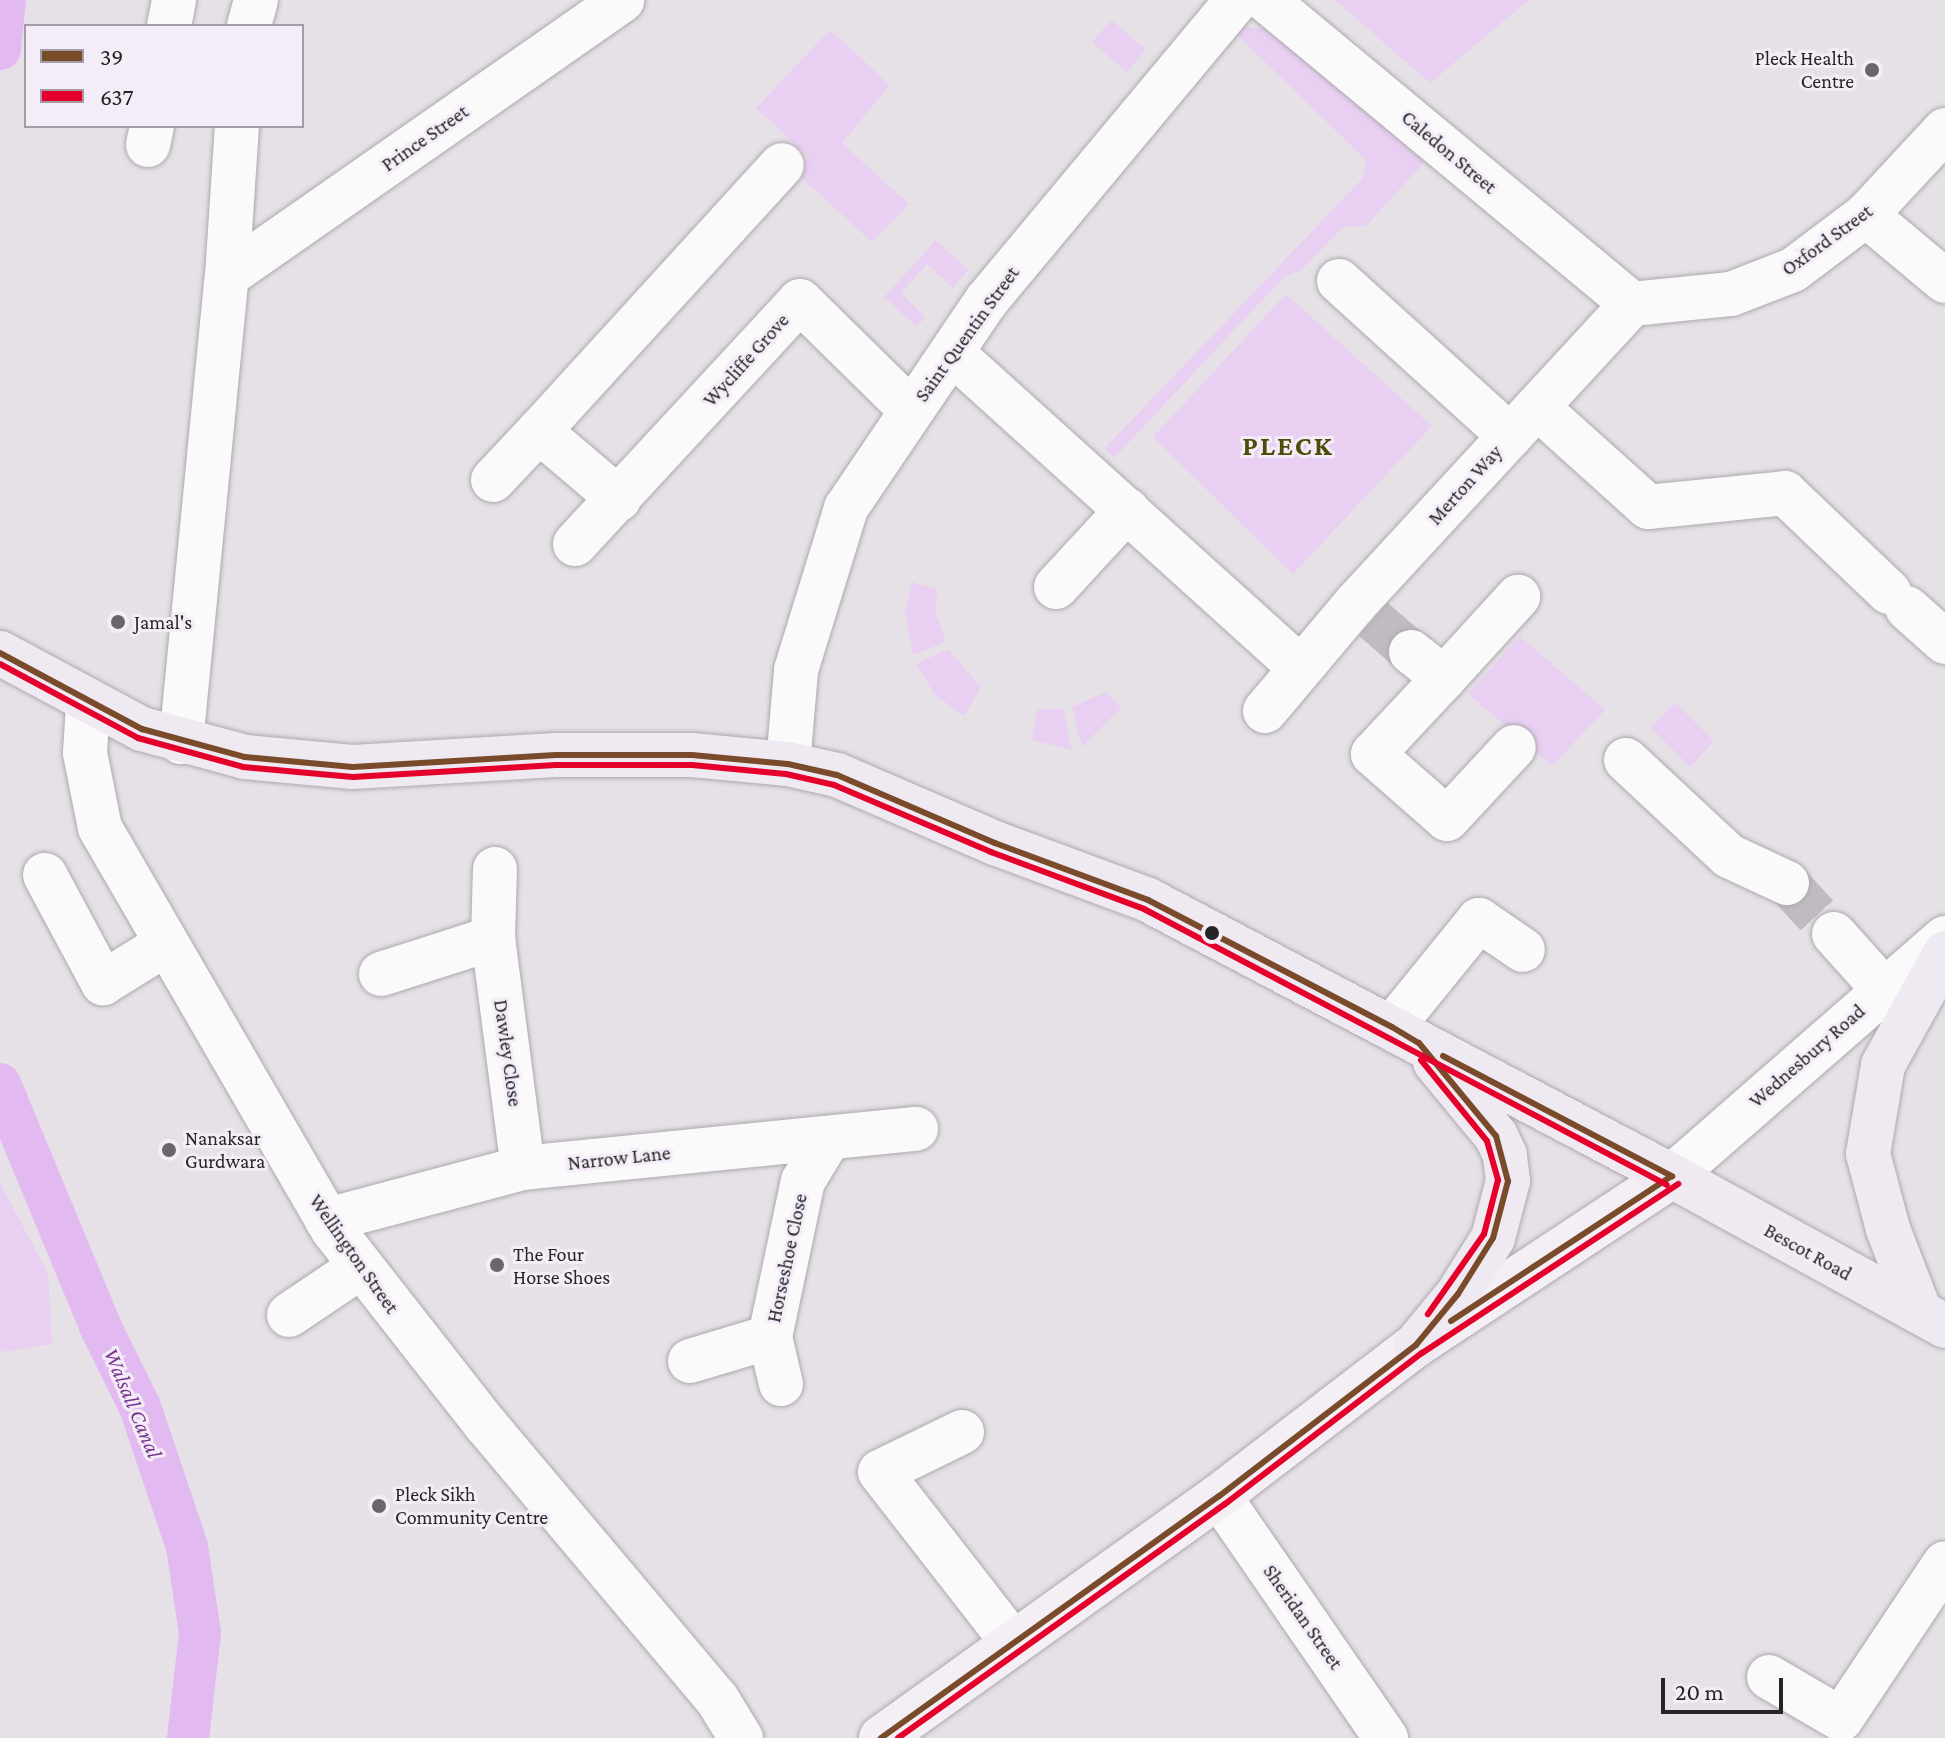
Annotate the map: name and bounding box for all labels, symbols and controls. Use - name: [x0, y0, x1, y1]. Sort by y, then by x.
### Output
- legend: [24, 24, 304, 128]
- text: 39: [100, 43, 123, 70]
- place label: Pleck Health Centre: [1755, 46, 1854, 93]
- marker: Pleck Health Centre: [1861, 59, 1883, 81]
- text: 637: [100, 83, 134, 110]
- street label: Prince Street: [377, 99, 473, 177]
- street label: Caledon Street: [1397, 105, 1501, 199]
- street label: Oxford Street: [1777, 199, 1877, 281]
- street label: Saint Quentin Street: [910, 262, 1024, 406]
- street label: Wycliffe Grove: [698, 308, 794, 412]
- district label: PLECK: [1242, 429, 1334, 463]
- street label: Merton Way: [1423, 440, 1507, 530]
- place label: Jamal's: [134, 610, 192, 634]
- marker: Jamal's: [109, 613, 127, 631]
- unlabelled marker: [1204, 925, 1220, 941]
- street label: Dawley Close: [489, 998, 527, 1108]
- street label: Wednesbury Road: [1744, 999, 1870, 1113]
- place label: Nanaksar Gurdwara: [185, 1126, 265, 1173]
- marker: Nanaksar Gurdwara: [160, 1141, 178, 1159]
- street label: Narrow Lane: [566, 1141, 672, 1175]
- street label: Wellington Street: [304, 1190, 404, 1318]
- street label: Horseshoe Close: [762, 1191, 812, 1325]
- street label: Bescot Road: [1760, 1218, 1856, 1286]
- place label: The Four Horse Shoes: [513, 1242, 610, 1289]
- marker: The Four Horse Shoes: [488, 1256, 506, 1274]
- water label: Walsall Canal: [98, 1344, 168, 1462]
- place label: Pleck Sikh Community Centre: [395, 1482, 548, 1529]
- marker: Pleck Sikh Community Centre: [370, 1497, 388, 1515]
- street label: Sheridan Street: [1258, 1560, 1348, 1674]
- scale bar: [1665, 1662, 1787, 1712]
- text: 20 m: [1675, 1678, 1724, 1705]

